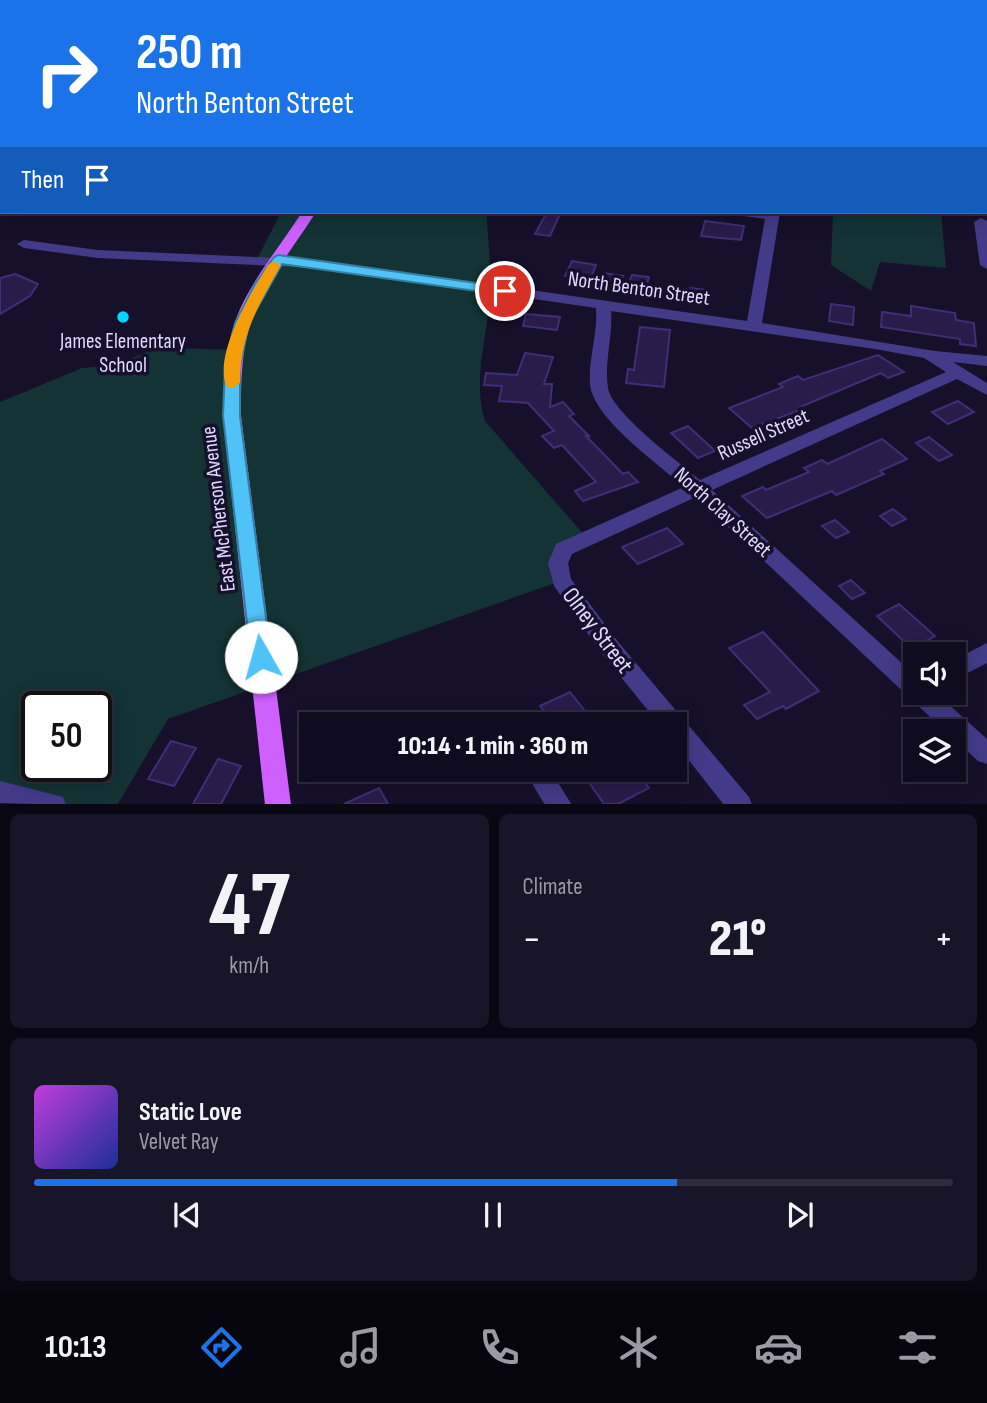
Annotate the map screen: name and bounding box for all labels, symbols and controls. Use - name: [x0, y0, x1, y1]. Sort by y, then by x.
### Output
- text: 250 m: [136, 24, 242, 83]
- icon: right: [21, 28, 112, 119]
- text: North Benton Street: [136, 84, 354, 123]
- icon: arrive: [78, 161, 116, 199]
- text: Then: [21, 165, 64, 196]
- pin: [475, 261, 535, 321]
- street label: North Benton Street: [566, 266, 711, 311]
- icon: arrive: [486, 272, 524, 310]
- marker: James Elementary School: [115, 309, 131, 325]
- place label: James Elementary School: [59, 329, 186, 378]
- street label: Russell Street: [714, 403, 813, 466]
- street label: East McPherson Avenue: [196, 425, 241, 593]
- street label: North Clay Street: [669, 462, 776, 563]
- street label: Olney Street: [556, 582, 639, 679]
- position arrow: [224, 620, 298, 694]
- map controls: [903, 642, 966, 782]
- button: sound: [903, 642, 966, 705]
- speed limit sign: 50: [21, 691, 112, 782]
- button: layers: [903, 719, 966, 782]
- text: 10:14 · 1 min · 360 m: [398, 731, 588, 762]
- text: 47: [209, 852, 290, 961]
- text: Climate: [523, 873, 582, 901]
- text: 21°: [709, 908, 767, 971]
- text: −: [523, 917, 541, 962]
- text: +: [934, 917, 953, 962]
- text: km/h: [229, 952, 269, 980]
- text: Static Love: [139, 1097, 242, 1128]
- text: Velvet Ray: [139, 1128, 219, 1156]
- icon: previous: [168, 1196, 206, 1234]
- icon: pause: [474, 1196, 512, 1234]
- icon: next: [781, 1196, 819, 1234]
- icon: directions: [197, 1323, 246, 1372]
- icon: music: [336, 1323, 385, 1372]
- icon: phone: [475, 1323, 524, 1372]
- icon: climate: [614, 1323, 663, 1372]
- icon: car: [754, 1323, 803, 1372]
- icon: filters: [893, 1323, 942, 1372]
- text: 10:13: [45, 1328, 107, 1367]

